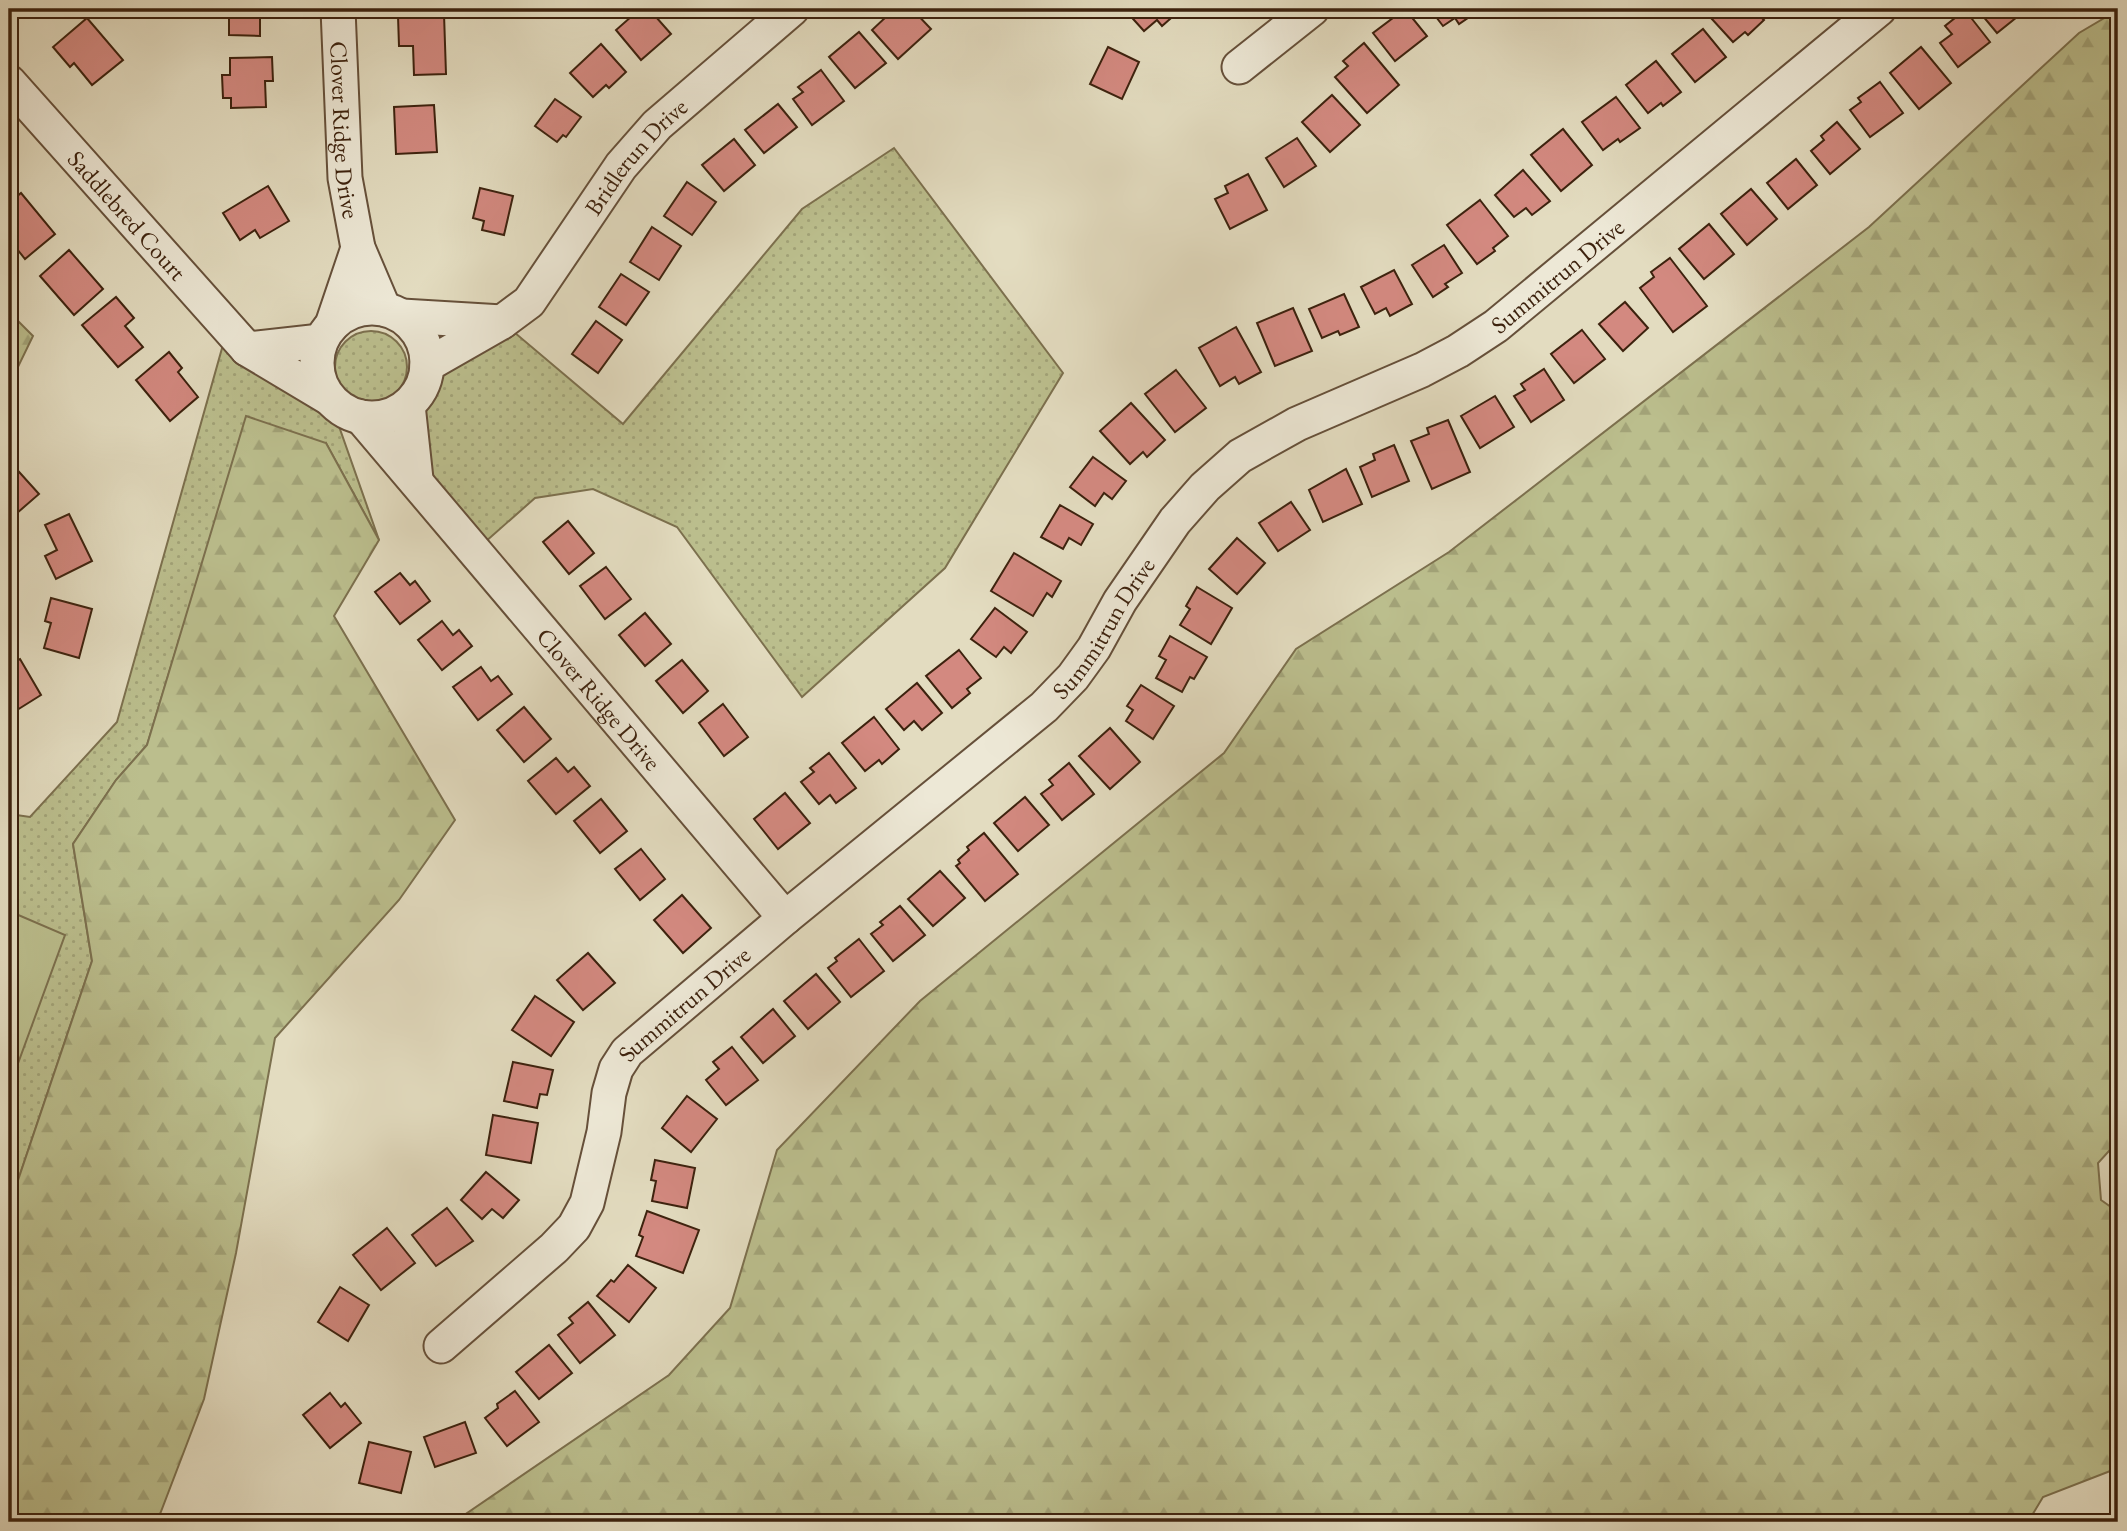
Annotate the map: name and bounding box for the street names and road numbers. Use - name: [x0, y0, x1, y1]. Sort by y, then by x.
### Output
- street label: Clover Ridge Drive: [324, 41, 368, 221]
- street label: Bridlerun Drive: [577, 91, 693, 221]
- street label: Saddlebred Court: [61, 143, 194, 287]
- street label: Summitrun Drive: [1484, 211, 1630, 340]
- street label: Summitrun Drive: [1045, 551, 1161, 705]
- street label: Clover Ridge Drive: [530, 621, 669, 776]
- street label: Summitrun Drive: [610, 939, 756, 1067]

